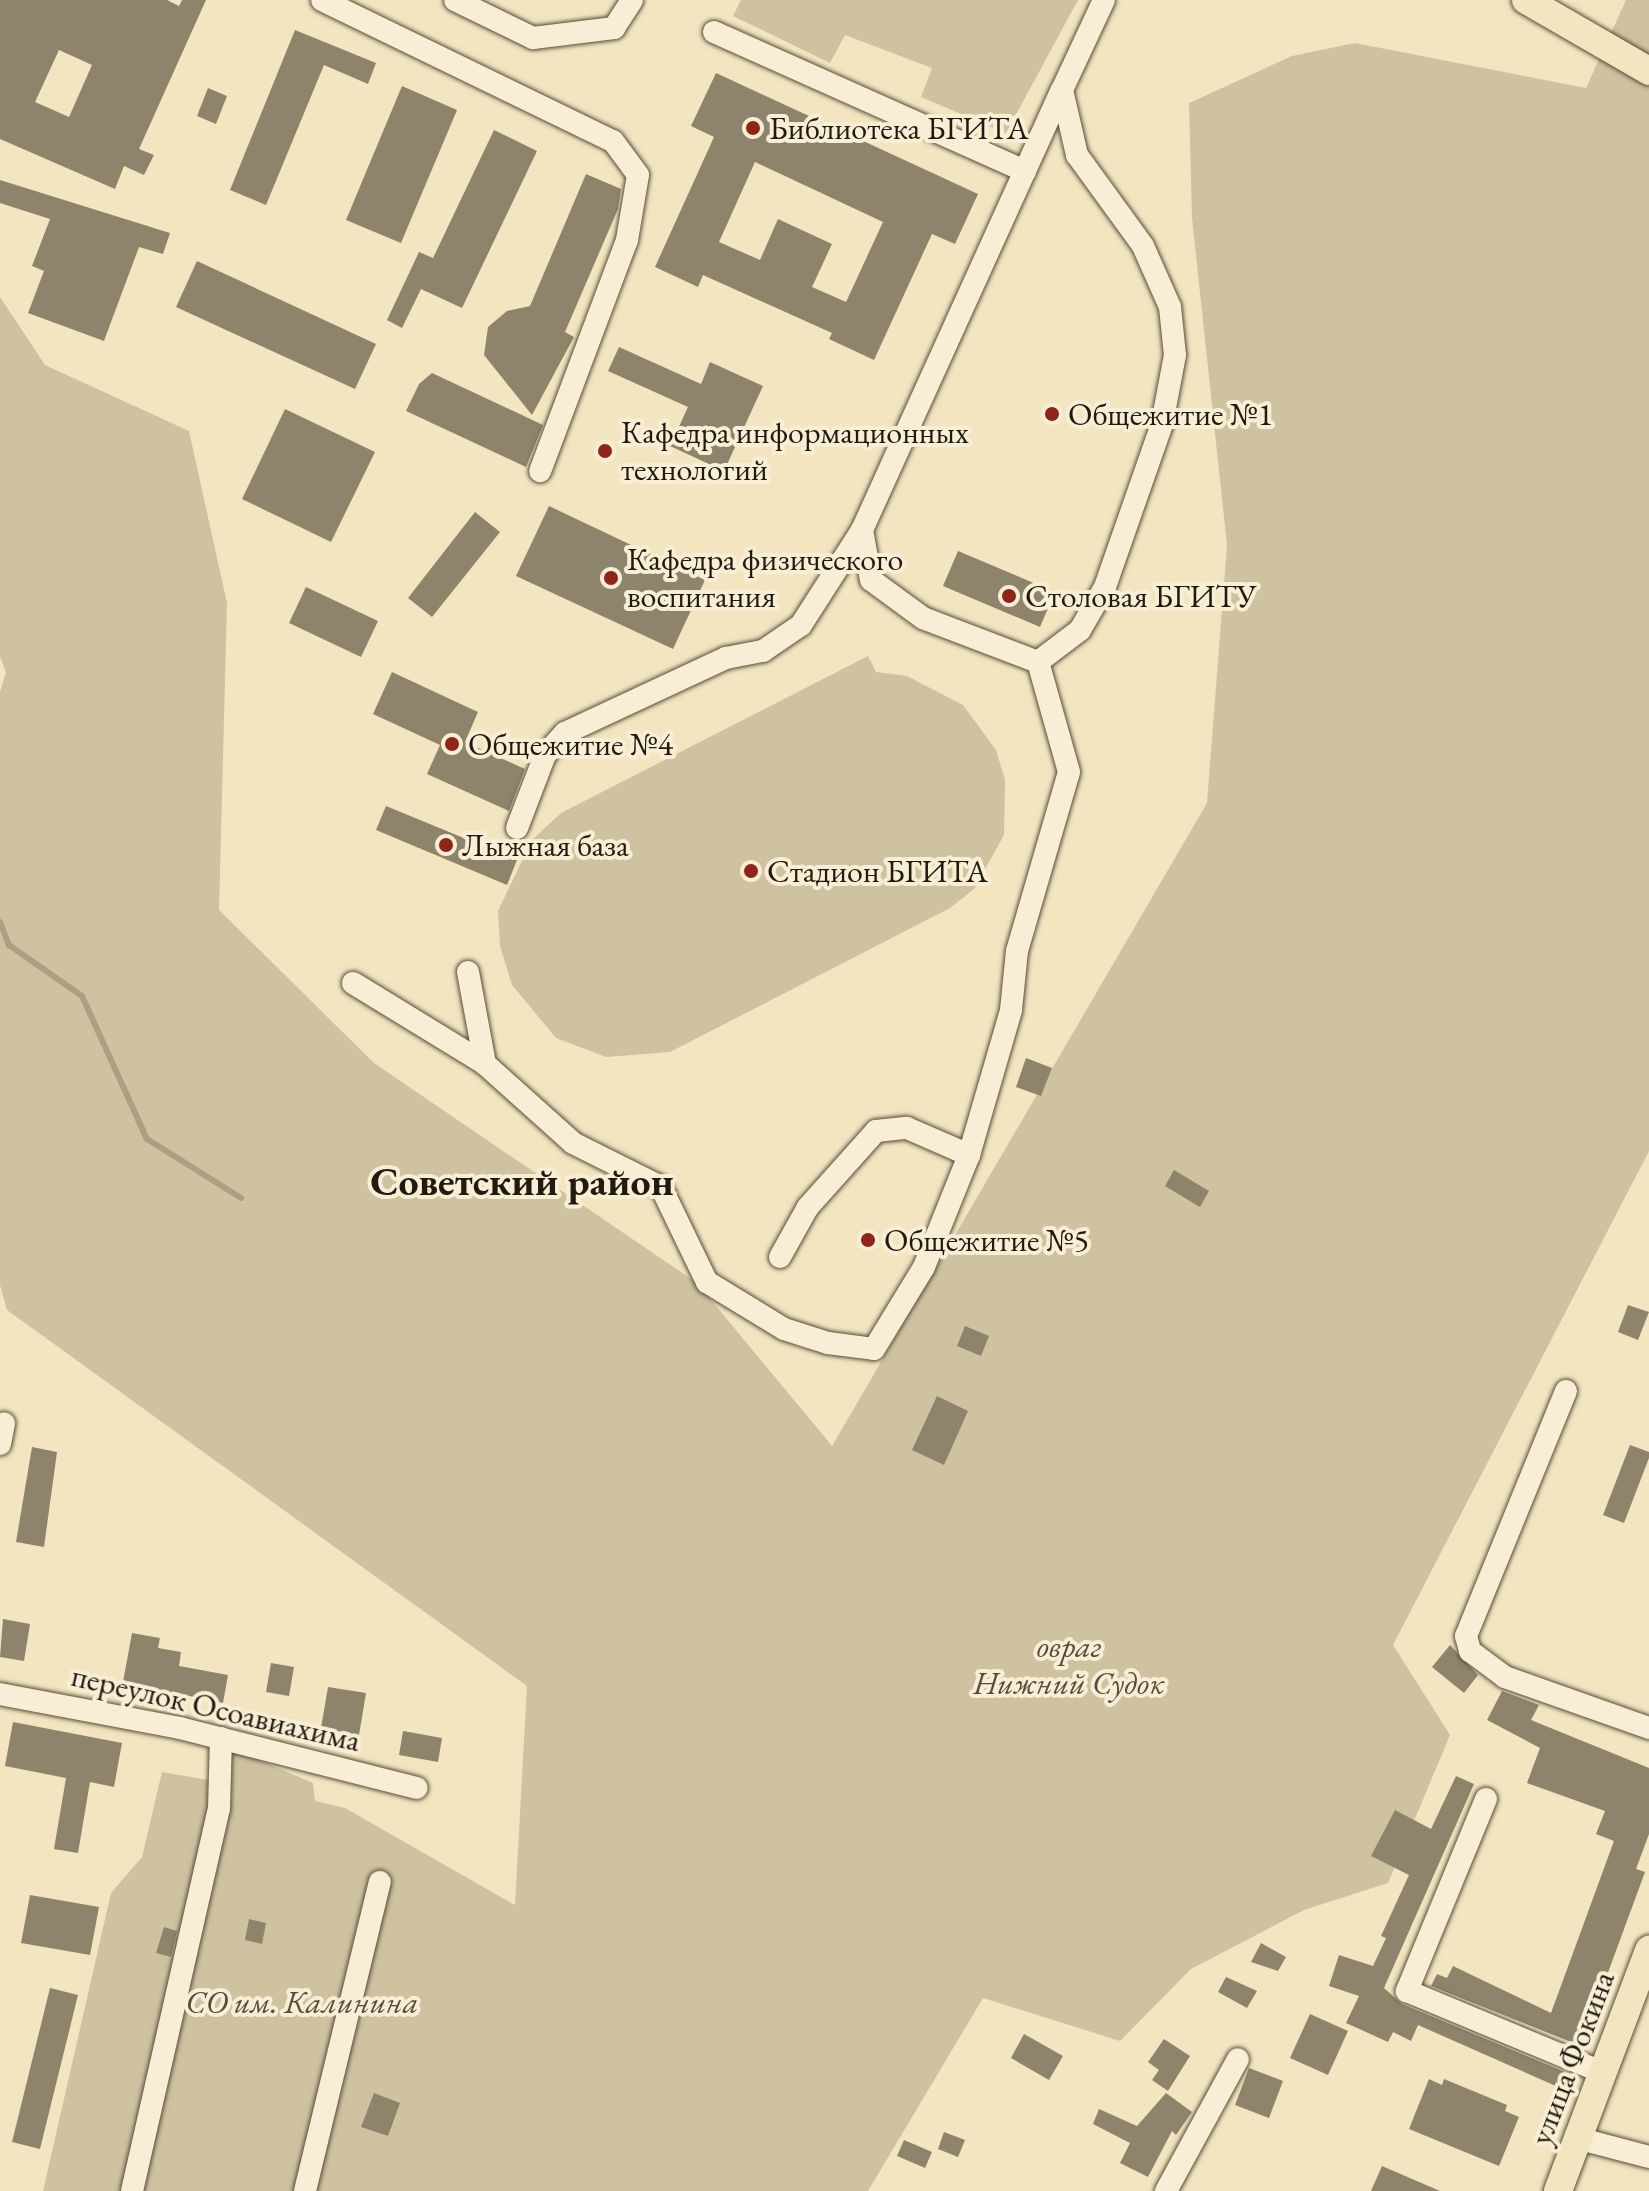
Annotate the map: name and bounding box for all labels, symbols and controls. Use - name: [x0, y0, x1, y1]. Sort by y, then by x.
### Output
- place label: Библиотека БГИТА: [769, 109, 1029, 147]
- marker: Библиотека БГИТА: [744, 119, 762, 137]
- place label: Общежитие №1: [1068, 395, 1273, 433]
- marker: Общежитие №1: [1043, 405, 1061, 423]
- place label: Кафедра информационных технологий: [621, 414, 969, 489]
- marker: Кафедра информационных технологий: [596, 442, 614, 460]
- place label: Кафедра физического воспитания: [627, 541, 903, 616]
- marker: Кафедра физического воспитания: [602, 569, 620, 587]
- place label: Столовая БГИТУ: [1025, 577, 1257, 615]
- marker: Столовая БГИТУ: [1000, 587, 1018, 605]
- place label: Общежитие №4: [468, 725, 673, 763]
- marker: Общежитие №4: [443, 735, 461, 753]
- place label: Лыжная база: [462, 826, 629, 864]
- marker: Лыжная база: [437, 836, 455, 854]
- place label: Стадион БГИТА: [767, 852, 988, 890]
- marker: Стадион БГИТА: [742, 862, 760, 880]
- district label: Советский район: [370, 1157, 674, 1205]
- place label: Общежитие №5: [884, 1221, 1089, 1259]
- marker: Общежитие №5: [859, 1231, 877, 1249]
- park label: овраг Нижний Судок: [974, 1628, 1164, 1703]
- street label: переулок Осоавиахима: [68, 1656, 364, 1760]
- street label: улица Фокина: [1521, 1966, 1623, 2150]
- park label: СО им. Калинина: [185, 1983, 419, 2021]

